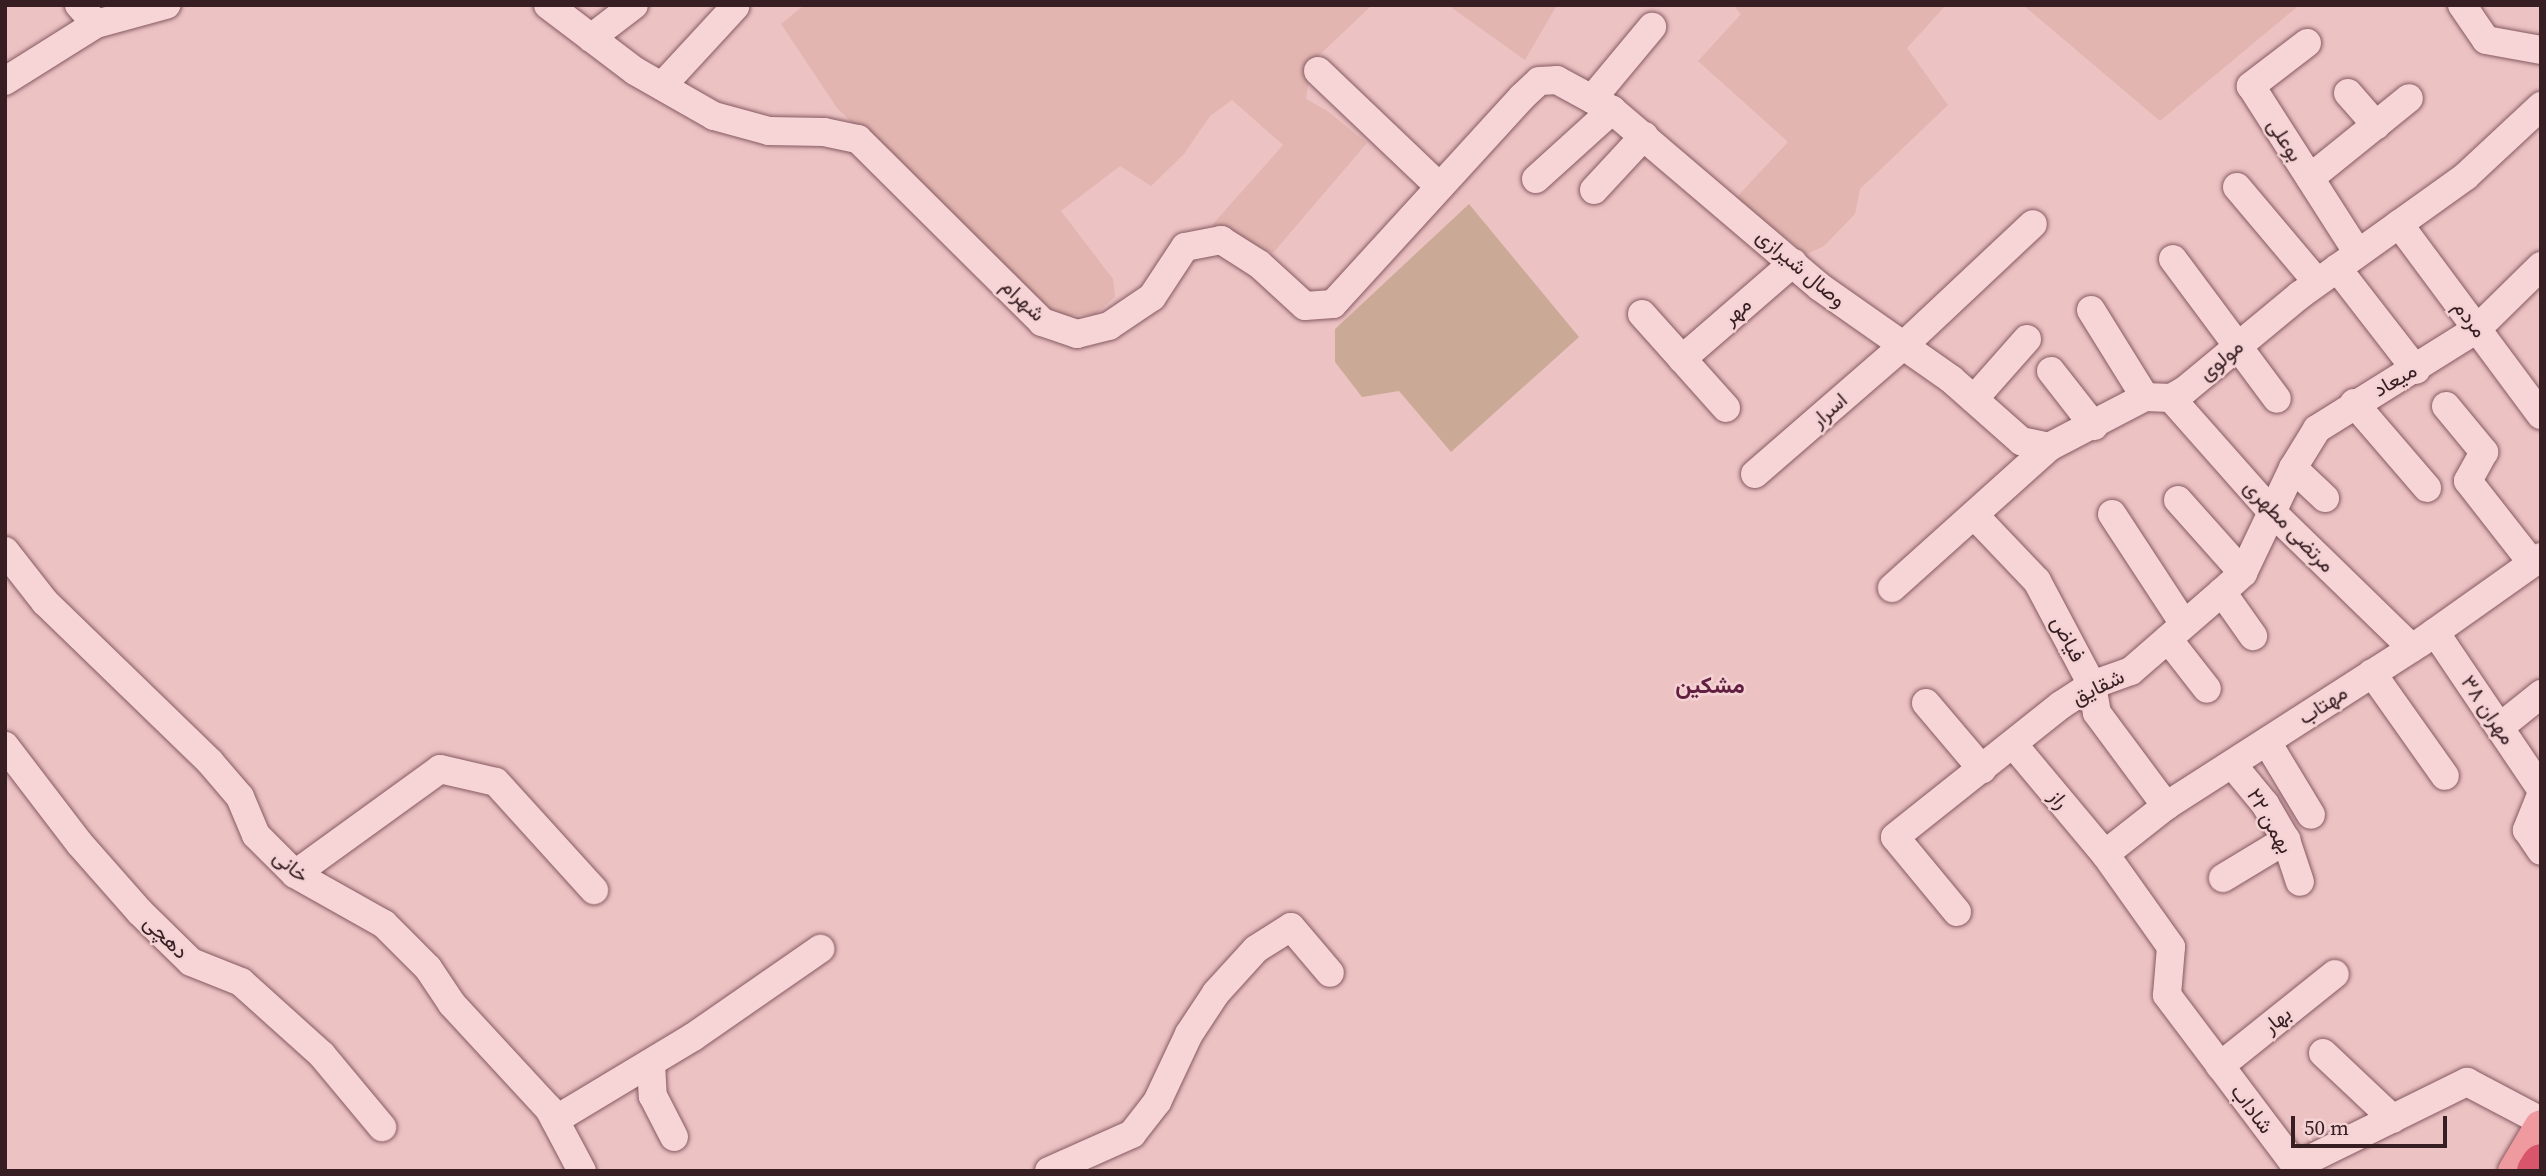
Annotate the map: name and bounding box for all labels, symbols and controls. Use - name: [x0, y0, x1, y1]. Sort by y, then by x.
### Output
- street label: بوعلی: [2262, 114, 2308, 166]
- street label: وصال شیرازی: [1751, 223, 1851, 313]
- street label: شهرام: [996, 273, 1050, 327]
- street label: مهر: [1718, 292, 1756, 330]
- street label: مردم: [2448, 295, 2492, 343]
- street label: مولوی: [2193, 334, 2249, 386]
- street label: میعاد: [2369, 357, 2421, 403]
- street label: اسرار: [1806, 387, 1852, 433]
- street label: مرتضی مطهری: [2238, 474, 2340, 578]
- street label: فیاض: [2045, 611, 2091, 667]
- street label: شقایق: [2068, 664, 2128, 710]
- street label: مهران ۳۸: [2456, 670, 2520, 750]
- district label: مشکین: [1675, 671, 1745, 699]
- street label: مهتاب: [2294, 680, 2352, 730]
- street label: راز: [2044, 784, 2074, 814]
- street label: ۲۲ بهمن: [2241, 784, 2299, 858]
- street label: خانی: [268, 844, 314, 888]
- street label: دهچی: [138, 910, 194, 964]
- street label: بهار: [2258, 1001, 2296, 1039]
- street label: شاداب: [2225, 1079, 2279, 1139]
- scale bar: [2294, 1102, 2450, 1146]
- text: 50 m: [2304, 1113, 2349, 1142]

